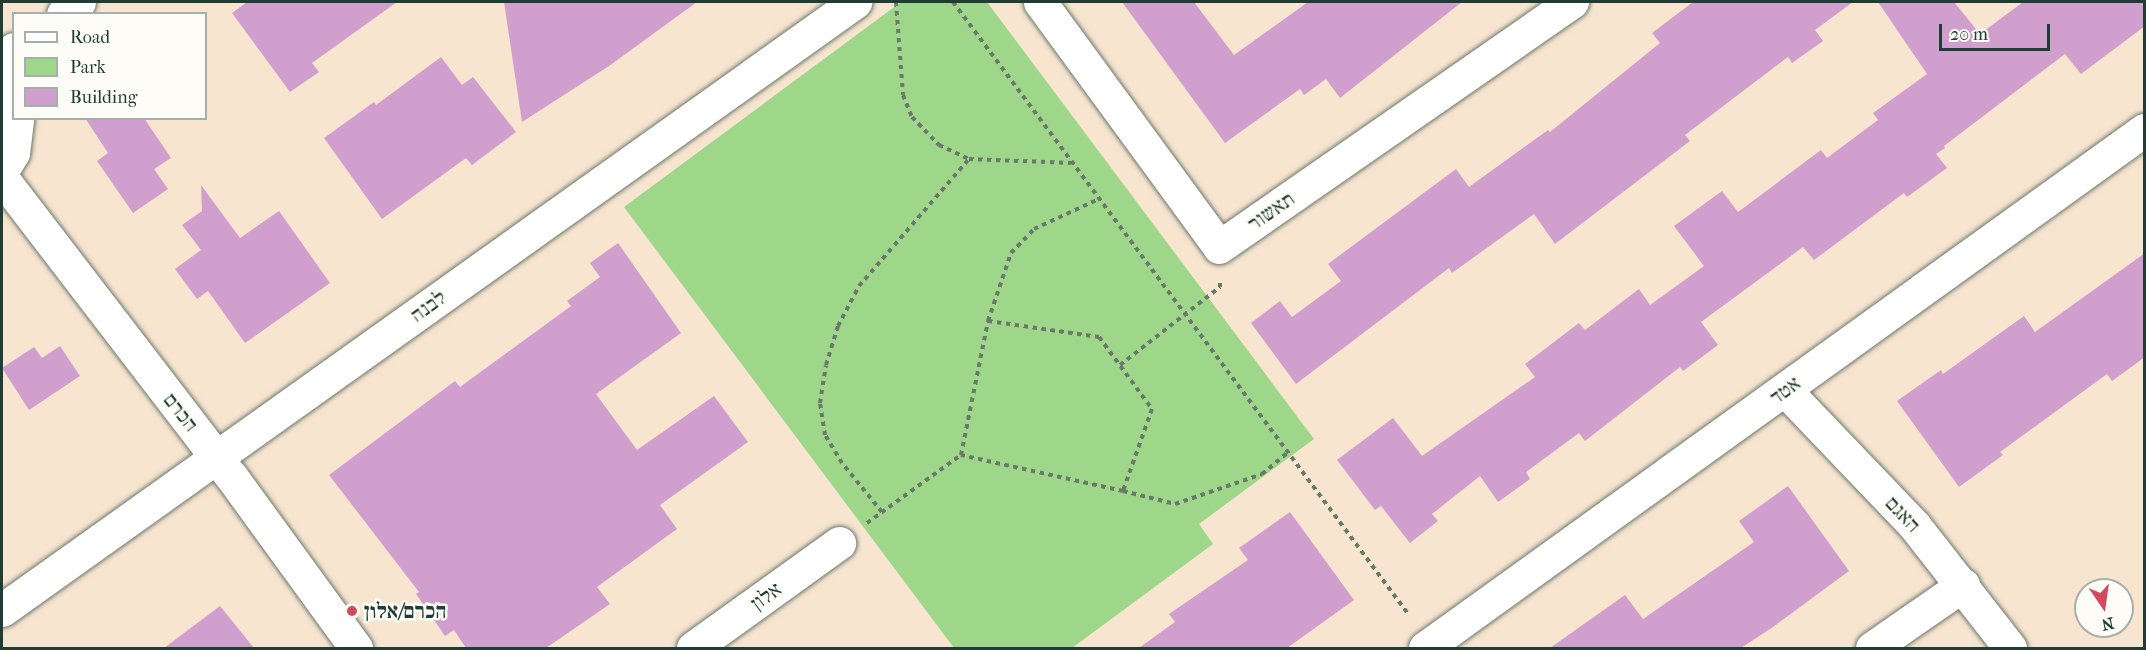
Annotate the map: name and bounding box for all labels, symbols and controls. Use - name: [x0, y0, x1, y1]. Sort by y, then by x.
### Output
- legend: [12, 12, 207, 120]
- scale bar: [1942, 12, 2053, 50]
- text: 20 m: [1950, 24, 1988, 45]
- text: Road: [70, 27, 110, 48]
- text: Park: [70, 57, 106, 78]
- text: Building: [70, 87, 137, 108]
- street label: תאשור: [1243, 186, 1299, 236]
- street label: לבנה: [405, 284, 451, 328]
- street label: אטד: [1765, 370, 1805, 410]
- street label: הכרם: [158, 388, 204, 436]
- street label: האגם: [1880, 491, 1926, 537]
- street label: אלון: [746, 576, 786, 616]
- north arrow: [2074, 578, 2134, 638]
- place label: הכרם/אלון: [364, 598, 446, 624]
- marker: הכרם/אלון: [345, 604, 359, 618]
- text: N: [2100, 613, 2116, 635]

